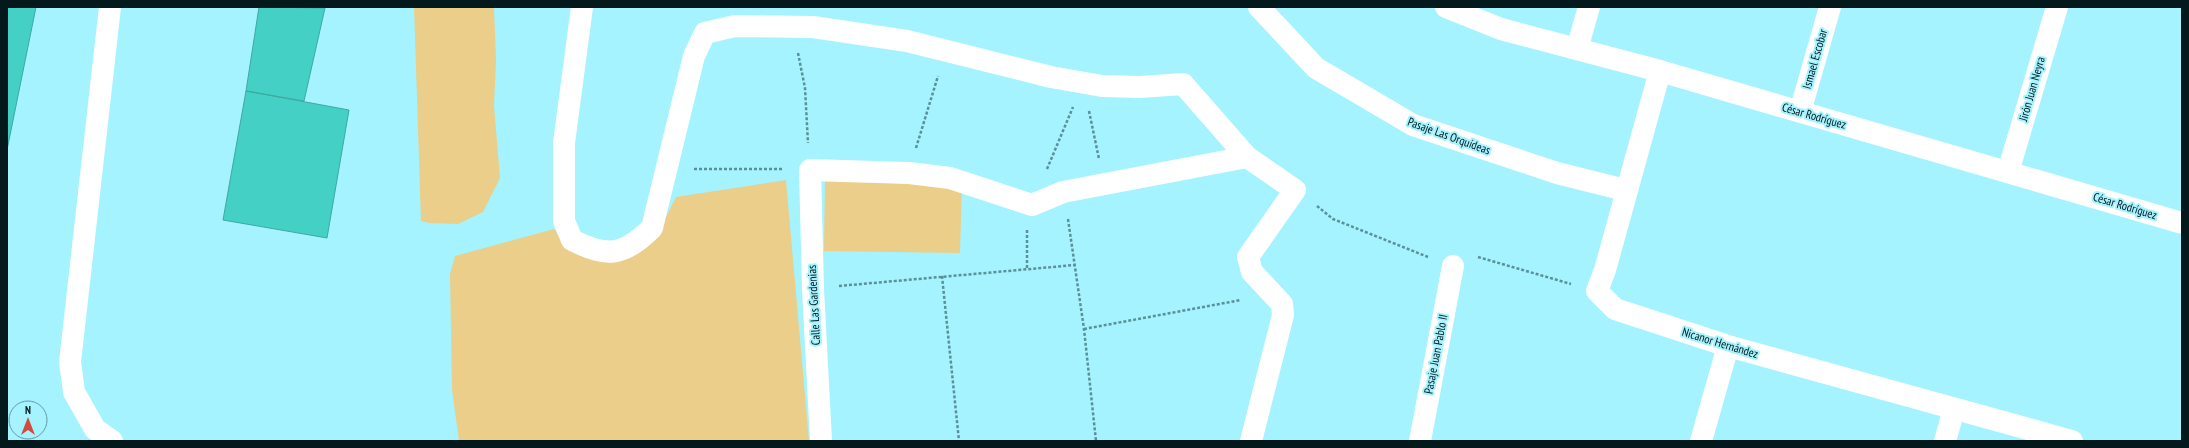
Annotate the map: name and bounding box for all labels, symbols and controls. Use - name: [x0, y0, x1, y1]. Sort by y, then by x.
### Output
- street label: Ismael Escobar: [1799, 27, 1830, 90]
- street label: Jirón Juan Neyra: [2015, 55, 2048, 124]
- street label: César Rodríguez: [1780, 99, 1848, 132]
- street label: Pasaje Las Orquídeas: [1406, 114, 1493, 157]
- street label: César Rodríguez: [2091, 189, 2159, 222]
- street label: Calle Las Gardenias: [804, 265, 823, 346]
- street label: Pasaje Juan Pablo II: [1420, 313, 1451, 395]
- street label: Nicanor Hernández: [1680, 324, 1760, 361]
- north arrow: [8, 400, 48, 440]
- text: N: [25, 403, 31, 417]

